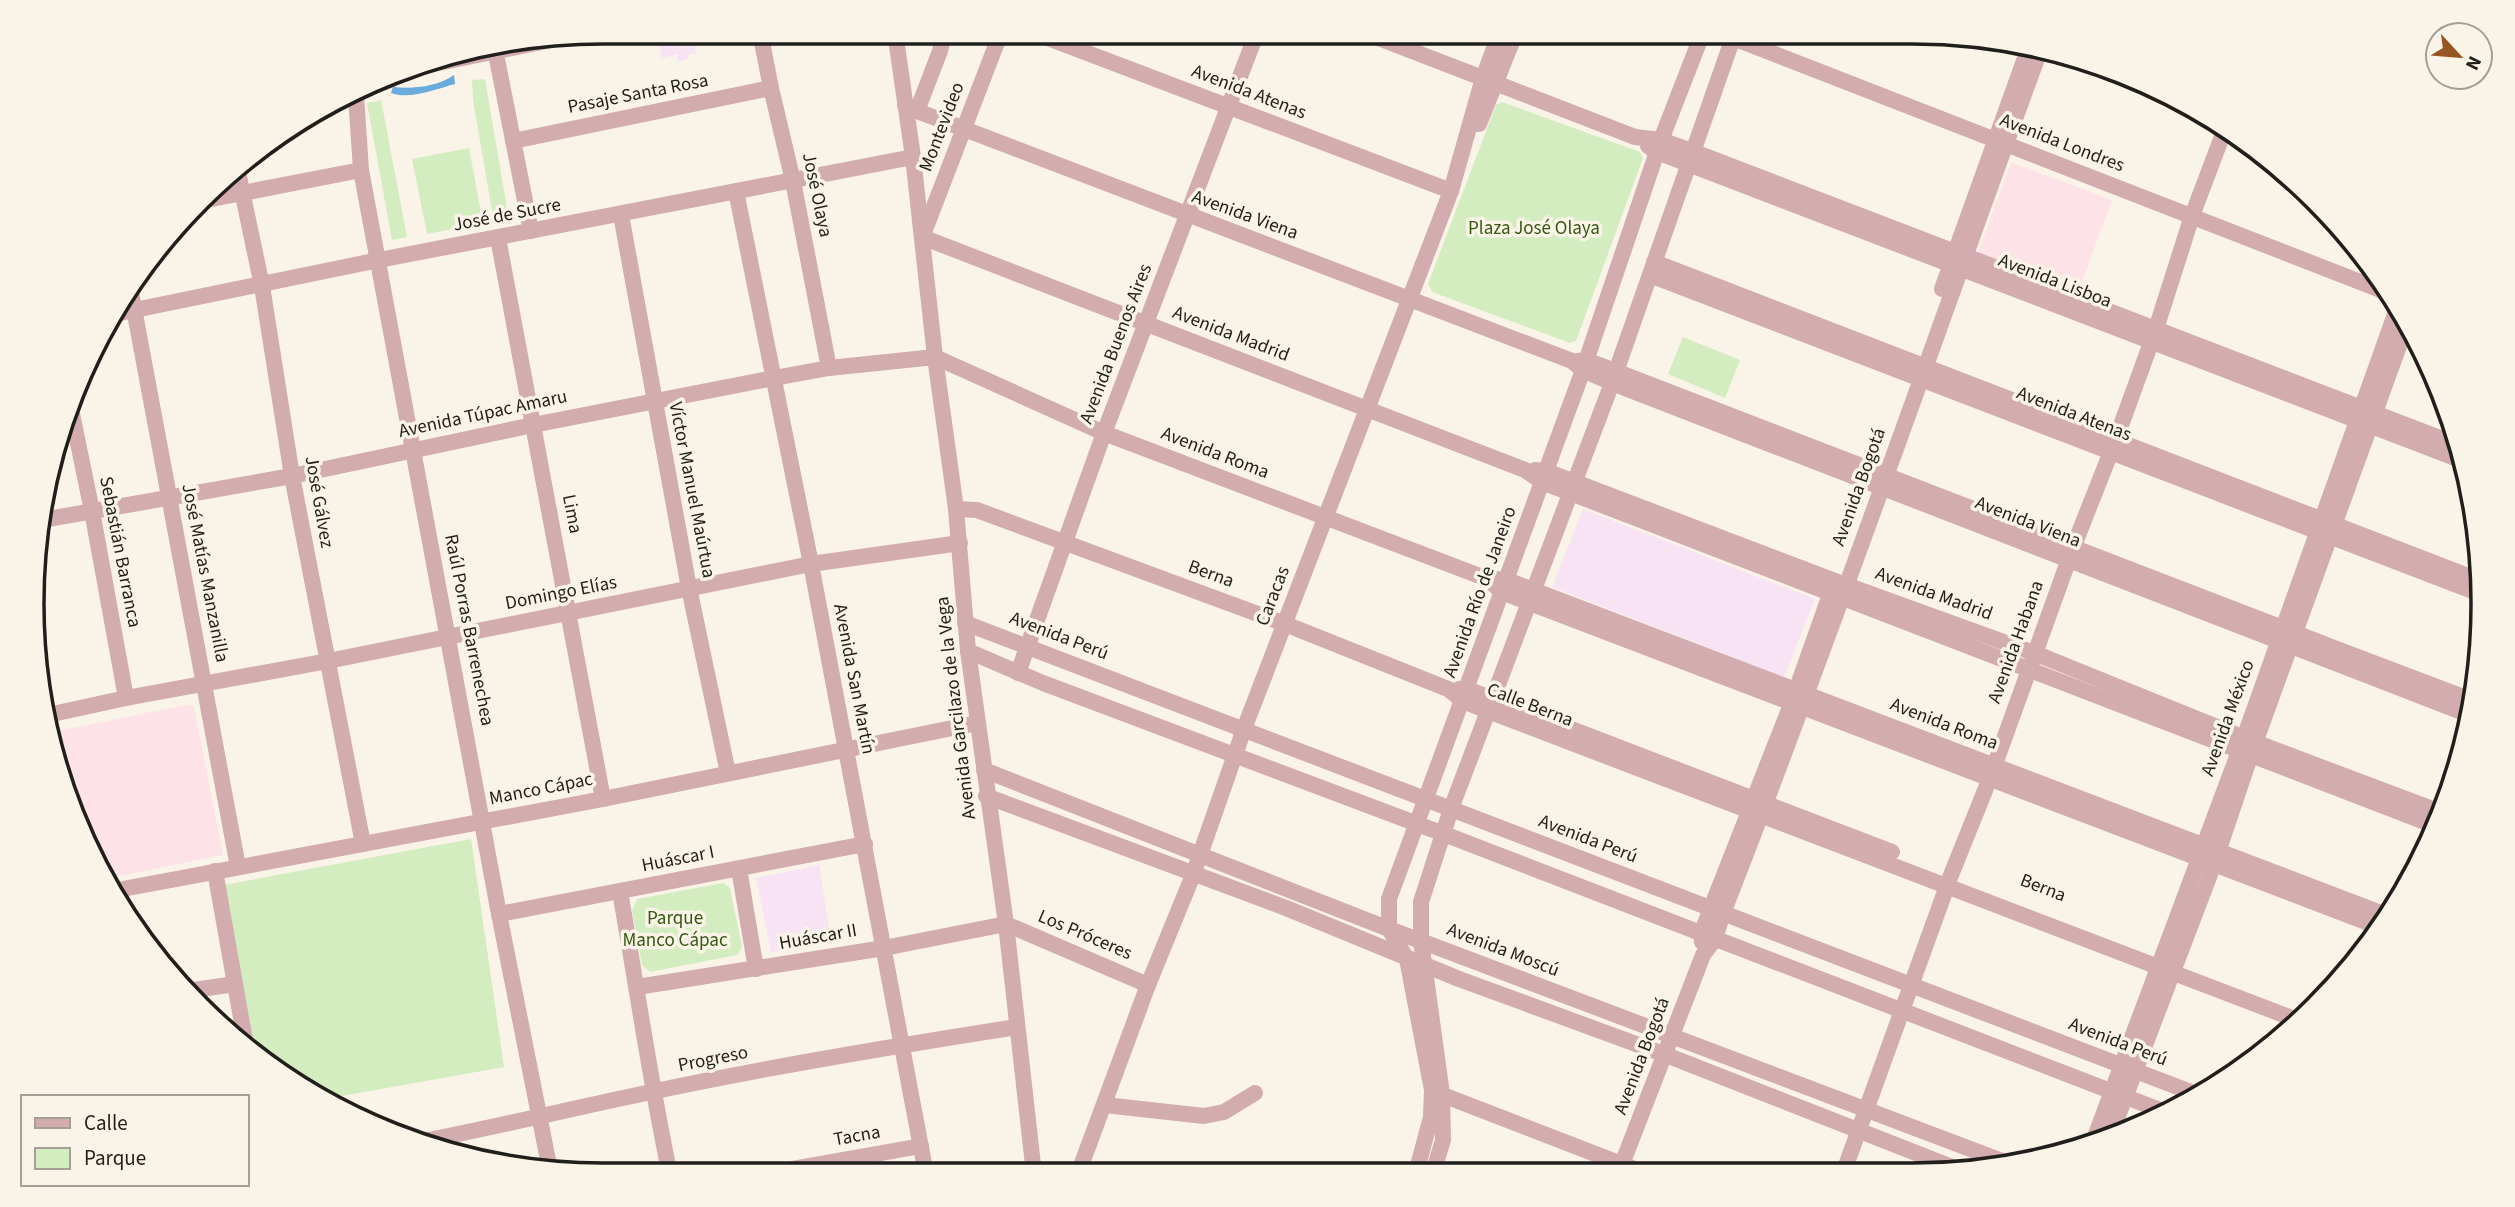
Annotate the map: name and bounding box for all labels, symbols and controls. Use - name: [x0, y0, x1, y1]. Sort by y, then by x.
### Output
- north arrow: [2424, 21, 2494, 91]
- text: N: [2458, 51, 2488, 74]
- street label: Avenida Atenas: [1188, 58, 1310, 126]
- street label: Pasaje Santa Rosa: [565, 67, 711, 121]
- street label: Montevideo: [913, 78, 971, 176]
- street label: Avenida Londres: [1996, 107, 2128, 179]
- street label: José Olaya: [795, 150, 839, 240]
- street label: Avenida Viena: [1188, 183, 1302, 247]
- street label: José de Sucre: [451, 191, 563, 239]
- park label: Plaza José Olaya: [1468, 215, 1600, 242]
- street label: Avenida Lisboa: [1994, 247, 2116, 315]
- street label: Avenida Buenos Aires: [1073, 260, 1159, 428]
- street label: Avenida Madrid: [1169, 299, 1293, 369]
- street label: Avenida Atenas: [2013, 380, 2135, 448]
- street label: Avenida Túpac Amaru: [396, 383, 570, 445]
- street label: Víctor Manuel Maúrtua: [662, 400, 722, 580]
- street label: Avenida Roma: [1157, 420, 1273, 486]
- street label: Avenida Bogotá: [1825, 424, 1893, 550]
- street label: José Gálvez: [298, 454, 340, 550]
- street label: Sebastián Barranca: [92, 474, 148, 630]
- street label: José Matías Manzanilla: [174, 481, 236, 665]
- street label: Avenida Viena: [1971, 489, 2085, 555]
- street label: Lima: [555, 492, 589, 536]
- street label: Avenida Río de Janeiro: [1436, 503, 1524, 681]
- street label: Raúl Porras Barrenechea: [437, 532, 501, 728]
- street label: Berna: [1184, 553, 1238, 595]
- street label: Avenida Madrid: [1872, 560, 1996, 628]
- street label: Caracas: [1249, 562, 1297, 630]
- street label: Domingo Elías: [503, 569, 619, 617]
- street label: Avenida Habana: [1981, 577, 2051, 707]
- street label: Avenida Garcilazo de la Vega: [929, 595, 983, 821]
- street label: Avenida San Martín: [826, 601, 882, 757]
- street label: Avenida Perú: [1006, 605, 1112, 667]
- street label: Avenida México: [2194, 656, 2262, 780]
- street label: Calle Berna: [1483, 676, 1577, 734]
- street label: Avenida Roma: [1886, 691, 2002, 757]
- street label: Manco Cápac: [487, 766, 595, 812]
- street label: Avenida Perú: [1535, 808, 1641, 870]
- street label: Huáscar I: [639, 839, 717, 879]
- street label: Berna: [2016, 867, 2070, 909]
- street label: Los Próceres: [1034, 903, 1136, 967]
- park label: Parque Manco Cápac: [622, 905, 728, 954]
- street label: Avenida Moscú: [1443, 916, 1563, 984]
- street label: Huáscar II: [777, 917, 859, 957]
- street label: Avenida Bogotá: [1607, 993, 1677, 1119]
- street label: Avenida Perú: [2065, 1011, 2171, 1073]
- street label: Progreso: [676, 1039, 750, 1079]
- legend: [21, 1095, 248, 1186]
- text: Calle: [84, 1108, 128, 1138]
- street label: Tacna: [832, 1119, 882, 1153]
- text: Parque: [84, 1143, 146, 1173]

